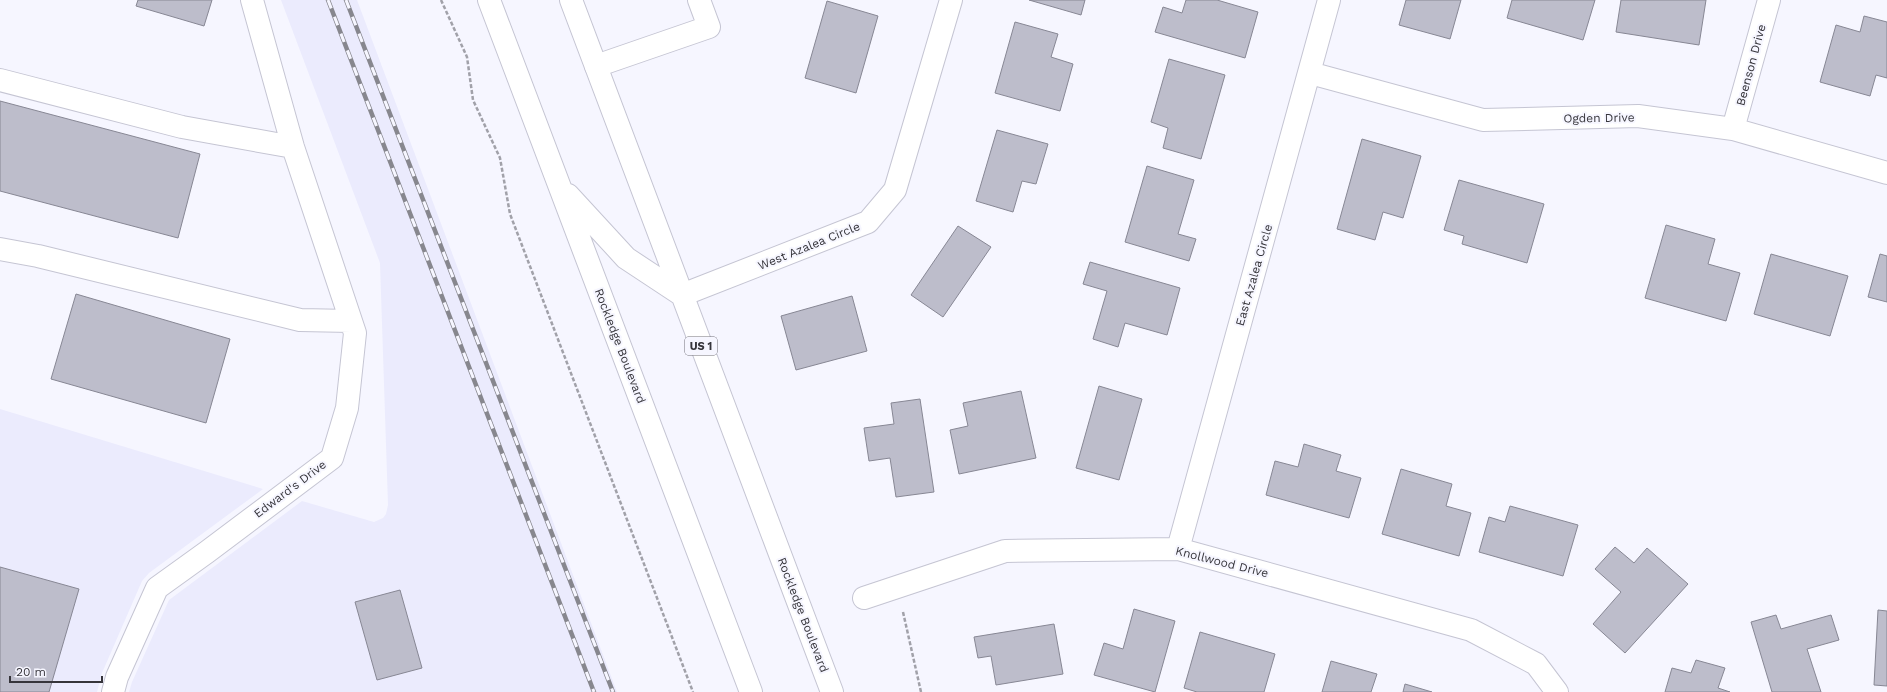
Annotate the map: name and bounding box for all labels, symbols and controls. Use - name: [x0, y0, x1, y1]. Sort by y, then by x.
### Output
- street label: Beenson Drive: [1733, 23, 1769, 107]
- street label: Ogden Drive: [1563, 110, 1635, 126]
- street label: West Azalea Circle: [756, 219, 862, 273]
- street label: East Azalea Circle: [1233, 222, 1275, 327]
- street label: Rockledge Boulevard: [592, 287, 648, 405]
- road number: US 1: [685, 337, 717, 355]
- street label: Edward's Drive: [251, 457, 329, 521]
- street label: Knollwood Drive: [1174, 544, 1270, 580]
- street label: Rockledge Boulevard: [775, 556, 831, 674]
- scale bar: [10, 658, 102, 684]
- text: 20 m: [16, 665, 46, 679]

